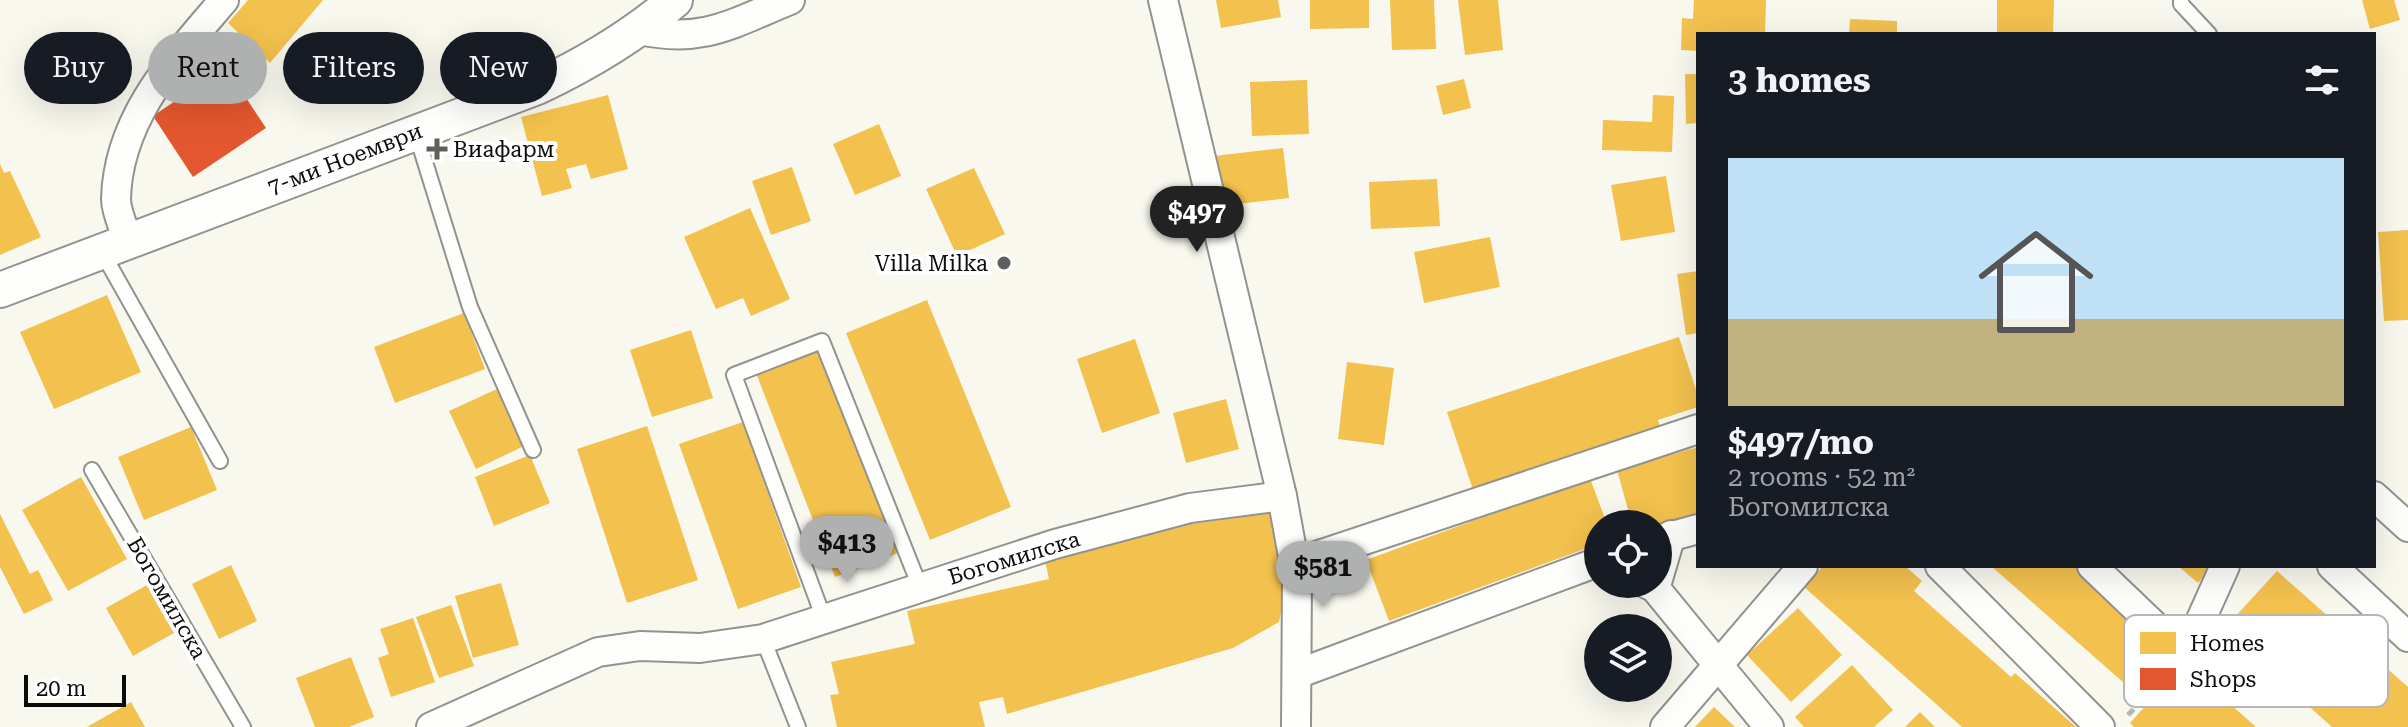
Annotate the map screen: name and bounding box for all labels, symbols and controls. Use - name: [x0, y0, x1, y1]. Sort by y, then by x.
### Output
- chip: Buy: [24, 32, 132, 104]
- chip: Rent: [148, 32, 267, 104]
- chip: Filters: [283, 32, 424, 104]
- chip: New: [440, 32, 557, 104]
- icon: filters: [2300, 58, 2344, 102]
- text: 3 homes: [1728, 60, 1871, 100]
- street label: 7-ми Ноември: [264, 118, 426, 200]
- place label: Виафарм: [453, 137, 555, 162]
- marker: Виафарм: [428, 140, 446, 158]
- pin: $497: [1150, 186, 1244, 254]
- text: $497: [1168, 197, 1226, 227]
- icon: home: [1964, 210, 2108, 354]
- place label: Villa Milka: [875, 251, 988, 276]
- marker: Villa Milka: [995, 254, 1013, 272]
- text: $497/mo: [1728, 422, 1874, 462]
- text: 2 rooms · 52 m²: [1728, 462, 1915, 492]
- text: Богомилска: [1728, 492, 1889, 522]
- map controls: [1584, 510, 1672, 702]
- button: locate: [1584, 510, 1672, 598]
- pin: $413: [800, 516, 894, 584]
- street label: Богомилска: [945, 526, 1083, 590]
- text: $413: [818, 527, 876, 557]
- street label: Богомилска: [122, 533, 212, 663]
- pin: $581: [1276, 541, 1370, 609]
- text: $581: [1294, 552, 1352, 582]
- button: layers: [1584, 614, 1672, 702]
- legend: [2124, 615, 2388, 707]
- text: Homes: [2190, 631, 2264, 656]
- text: Shops: [2190, 667, 2256, 692]
- scale bar: [24, 671, 126, 707]
- text: 20 m: [36, 676, 86, 701]

